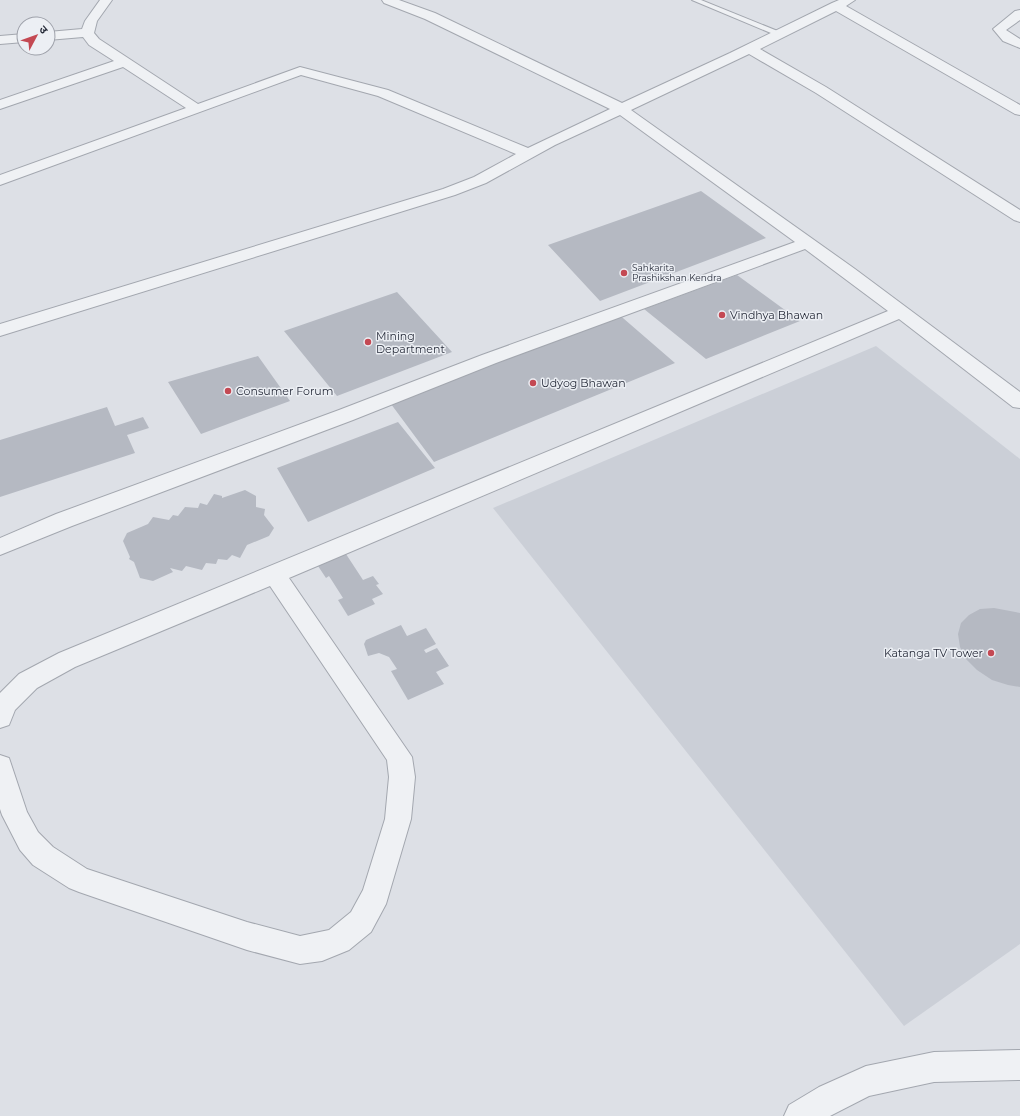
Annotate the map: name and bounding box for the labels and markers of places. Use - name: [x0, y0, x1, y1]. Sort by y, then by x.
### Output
- place label: Sahkarita Prashikshan Kendra: [632, 262, 722, 283]
- marker: Sahkarita Prashikshan Kendra: [619, 268, 629, 278]
- place label: Vindhya Bhawan: [730, 308, 823, 322]
- marker: Vindhya Bhawan: [717, 310, 727, 320]
- place label: Mining Department: [376, 329, 445, 356]
- marker: Mining Department: [363, 337, 373, 347]
- place label: Udyog Bhawan: [541, 376, 626, 390]
- marker: Udyog Bhawan: [528, 378, 538, 388]
- place label: Consumer Forum: [236, 384, 333, 398]
- marker: Consumer Forum: [223, 386, 233, 396]
- place label: Katanga TV Tower: [884, 646, 983, 660]
- marker: Katanga TV Tower: [986, 648, 996, 658]

